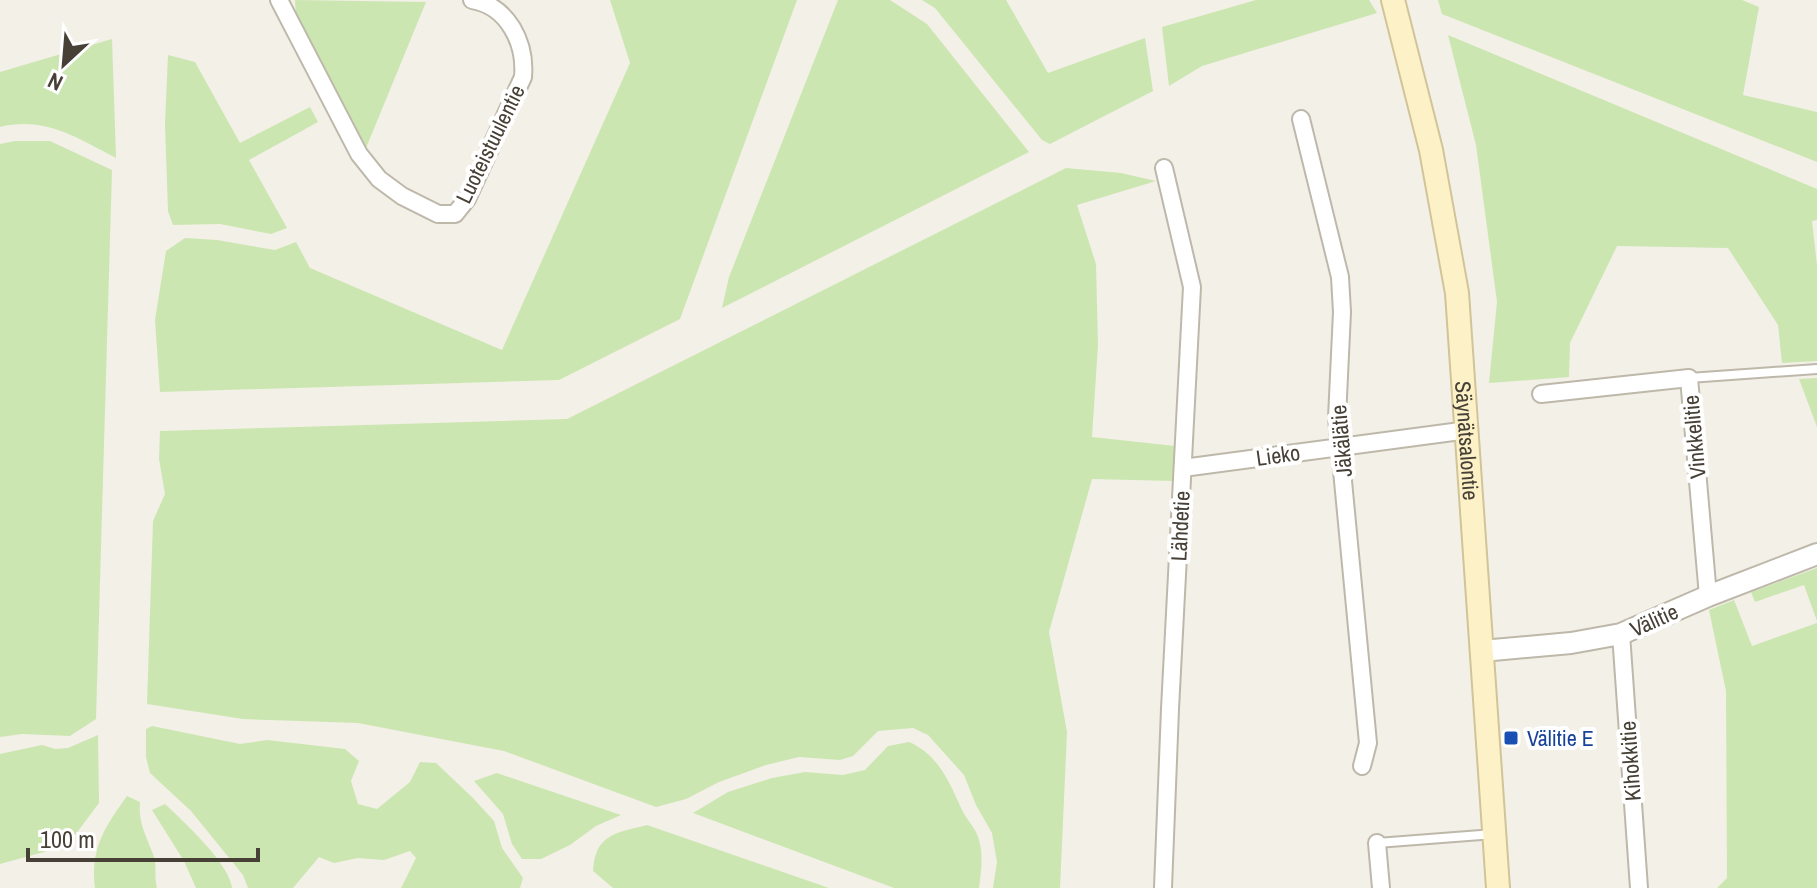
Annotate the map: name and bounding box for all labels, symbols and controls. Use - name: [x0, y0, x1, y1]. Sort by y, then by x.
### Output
- north arrow: [24, 24, 104, 104]
- text: N: [43, 66, 68, 98]
- street label: Luoteistuulentie: [448, 80, 532, 208]
- street label: Säynätsalontie: [1448, 380, 1486, 501]
- street label: Vinkkelitie: [1675, 394, 1713, 480]
- street label: Jäkälätie: [1323, 404, 1359, 478]
- street label: Lieko: [1254, 437, 1302, 473]
- street label: Lähdetie: [1163, 490, 1197, 562]
- street label: Välitie: [1625, 596, 1683, 644]
- street label: Kihokkitie: [1612, 720, 1648, 802]
- place label: Välitie E: [1527, 723, 1594, 753]
- marker: Välitie E: [1502, 729, 1520, 747]
- scale bar: [28, 812, 258, 862]
- text: 100 m: [40, 823, 95, 855]

